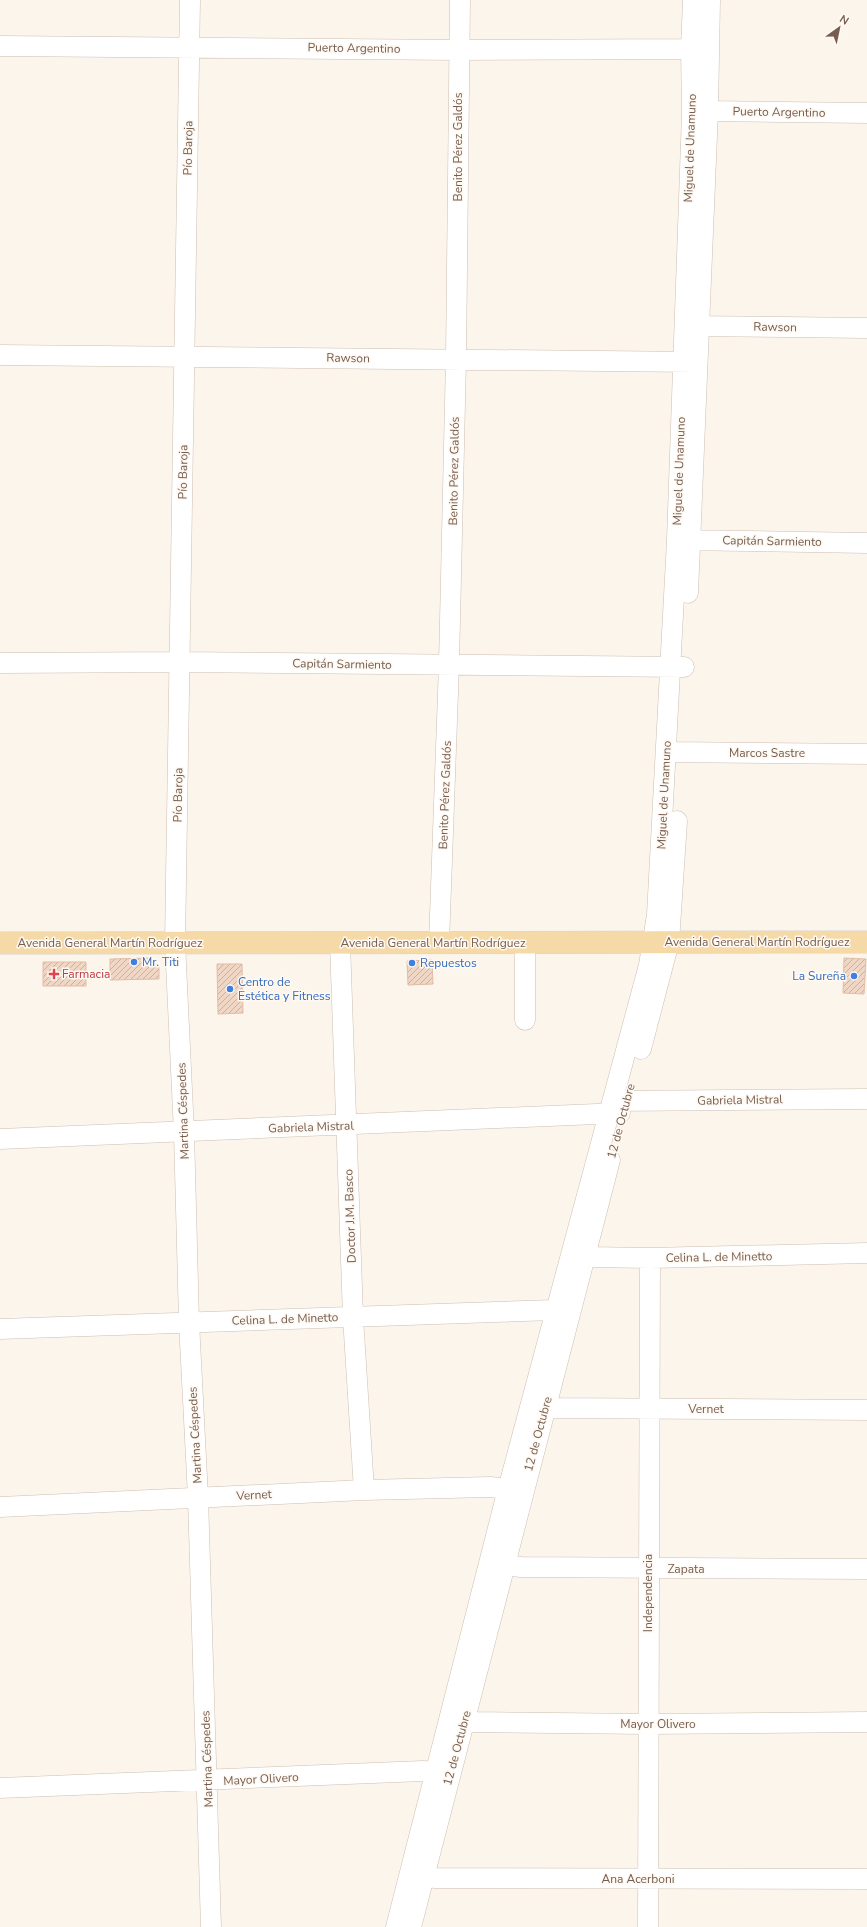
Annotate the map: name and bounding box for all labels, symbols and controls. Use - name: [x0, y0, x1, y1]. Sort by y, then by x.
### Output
- north arrow: [819, 8, 859, 48]
- text: N: [837, 12, 852, 29]
- street label: Puerto Argentino: [307, 39, 401, 57]
- street label: Benito Pérez Galdós: [450, 92, 466, 201]
- street label: Miguel de Unamuno: [680, 93, 700, 203]
- street label: Puerto Argentino: [732, 103, 826, 121]
- street label: Pío Baroja: [180, 121, 196, 175]
- street label: Rawson: [753, 319, 797, 335]
- street label: Rawson: [326, 350, 370, 366]
- street label: Benito Pérez Galdós: [445, 416, 463, 526]
- street label: Miguel de Unamuno: [669, 416, 689, 526]
- street label: Pío Baroja: [175, 445, 191, 499]
- street label: Capitán Sarmiento: [722, 532, 822, 550]
- street label: Capitán Sarmiento: [292, 655, 392, 673]
- street label: Benito Pérez Galdós: [435, 740, 455, 850]
- street label: Miguel de Unamuno: [653, 740, 675, 850]
- street label: Marcos Sastre: [729, 745, 805, 761]
- street label: Pío Baroja: [170, 768, 186, 822]
- street label: Avenida General Martín Rodríguez: [665, 934, 850, 950]
- street label: Avenida General Martín Rodríguez: [18, 935, 203, 951]
- street label: Avenida General Martín Rodríguez: [341, 935, 526, 951]
- place label: Mr. Titi: [142, 954, 179, 970]
- place label: Repuestos: [420, 955, 477, 971]
- marker: Mr. Titi: [129, 957, 139, 967]
- marker: Repuestos: [407, 958, 417, 968]
- place label: Farmacia: [62, 966, 110, 982]
- place label: La Sureña: [792, 968, 846, 984]
- marker: Farmacia: [49, 969, 59, 979]
- marker: La Sureña: [849, 971, 859, 981]
- place label: Centro de Estética y Fitness: [238, 974, 331, 1004]
- marker: Centro de Estética y Fitness: [225, 984, 235, 994]
- street label: Martina Céspedes: [173, 1062, 193, 1160]
- street label: 12 de Octubre: [603, 1082, 639, 1160]
- street label: Gabriela Mistral: [697, 1091, 783, 1109]
- street label: Gabriela Mistral: [268, 1117, 355, 1136]
- street label: Doctor J.M. Basco: [340, 1168, 360, 1263]
- street label: Celina L. de Minetto: [666, 1248, 773, 1266]
- street label: Celina L. de Minetto: [231, 1309, 339, 1329]
- street label: Martina Céspedes: [184, 1386, 206, 1484]
- street label: 12 de Octubre: [520, 1395, 556, 1473]
- street label: Vernet: [687, 1401, 725, 1417]
- street label: Vernet: [235, 1486, 273, 1504]
- street label: Independencia: [640, 1554, 656, 1632]
- street label: Zapata: [667, 1561, 705, 1577]
- street label: 12 de Octubre: [439, 1709, 475, 1787]
- street label: Martina Céspedes: [197, 1710, 217, 1808]
- street label: Mayor Olivero: [620, 1716, 696, 1732]
- street label: Mayor Olivero: [223, 1769, 299, 1789]
- street label: Ana Acerboni: [601, 1871, 675, 1887]

